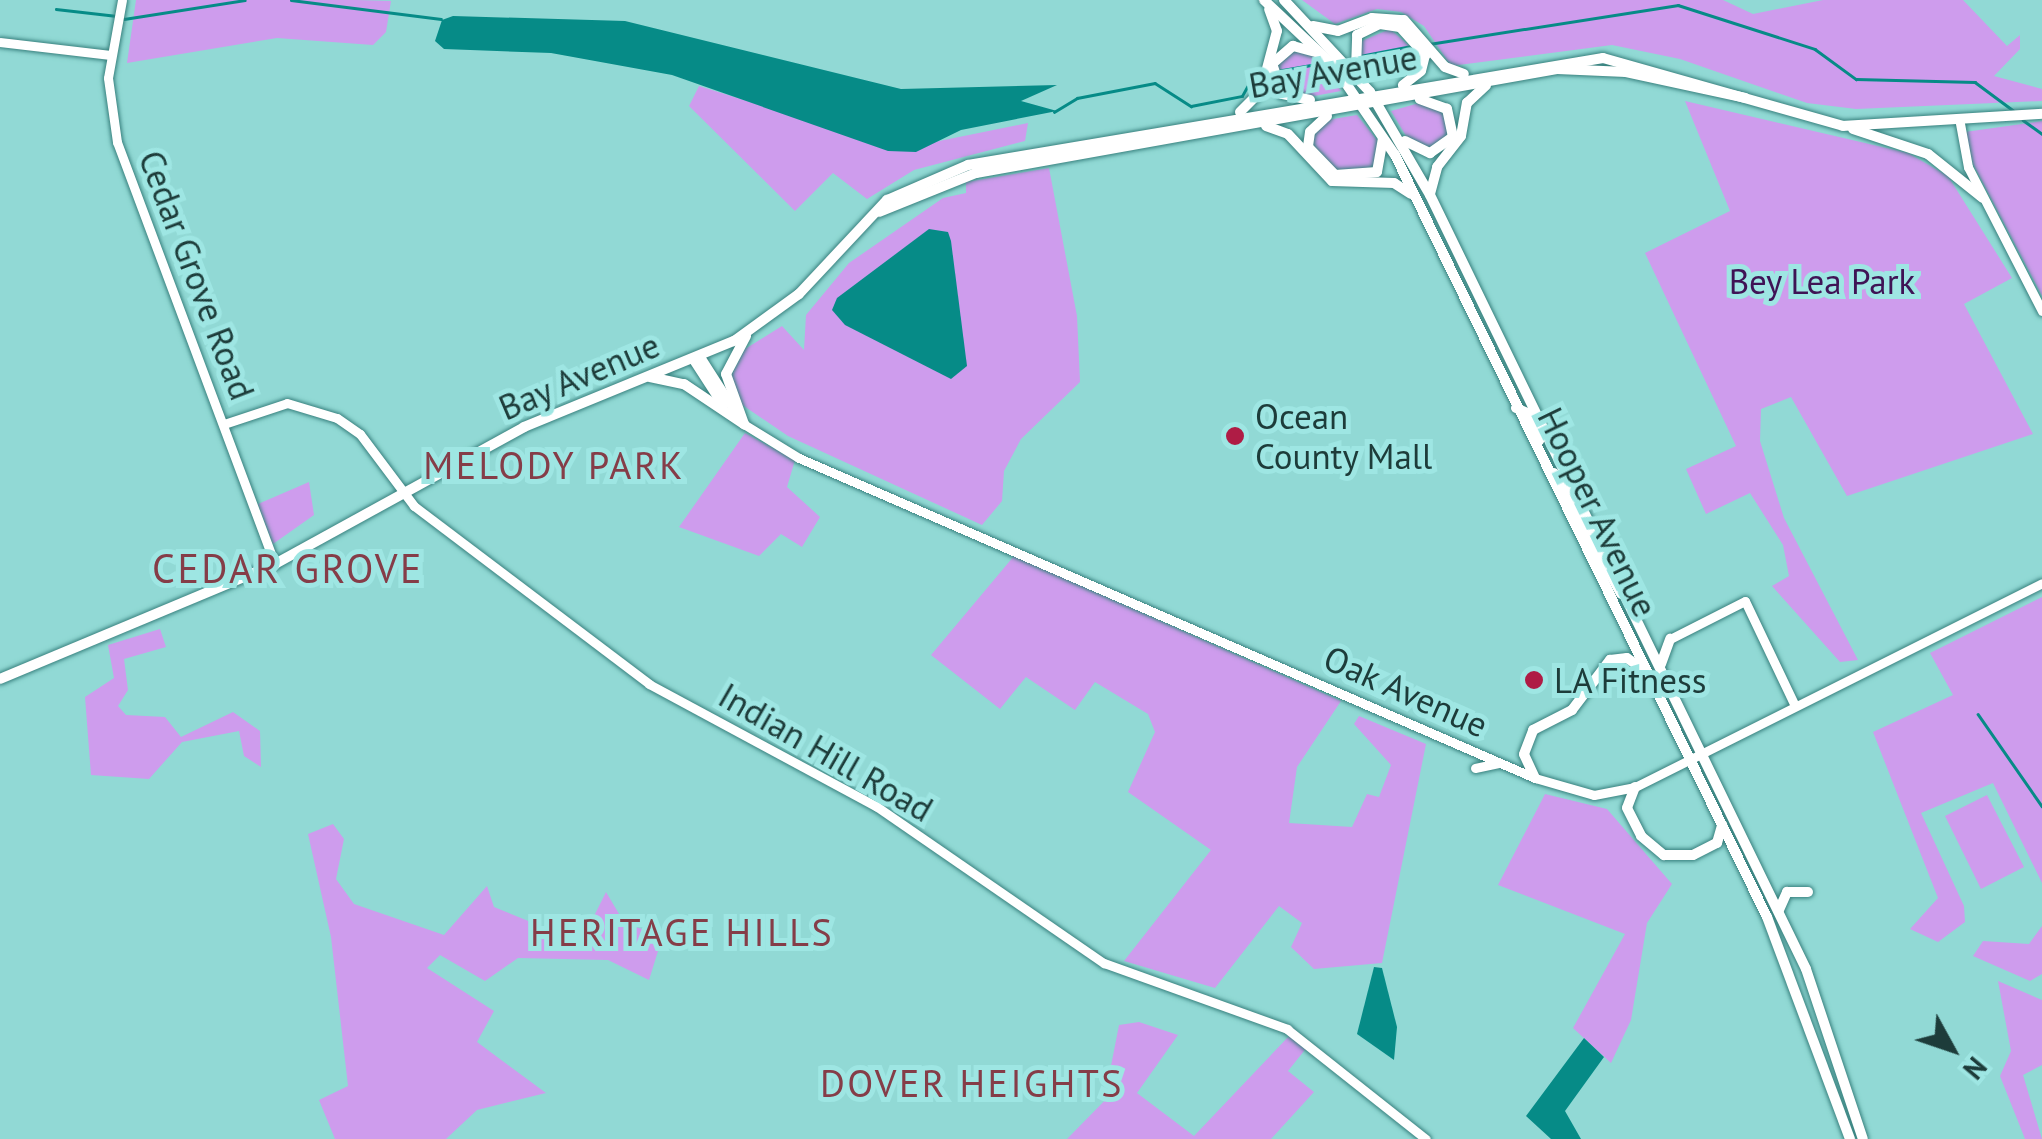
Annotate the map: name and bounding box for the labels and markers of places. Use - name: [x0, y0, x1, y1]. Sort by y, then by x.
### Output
- place label: Ocean County Mall: [1255, 395, 1434, 477]
- marker: Ocean County Mall: [1224, 425, 1246, 447]
- place label: LA Fitness: [1554, 659, 1708, 701]
- marker: LA Fitness: [1523, 669, 1545, 691]

